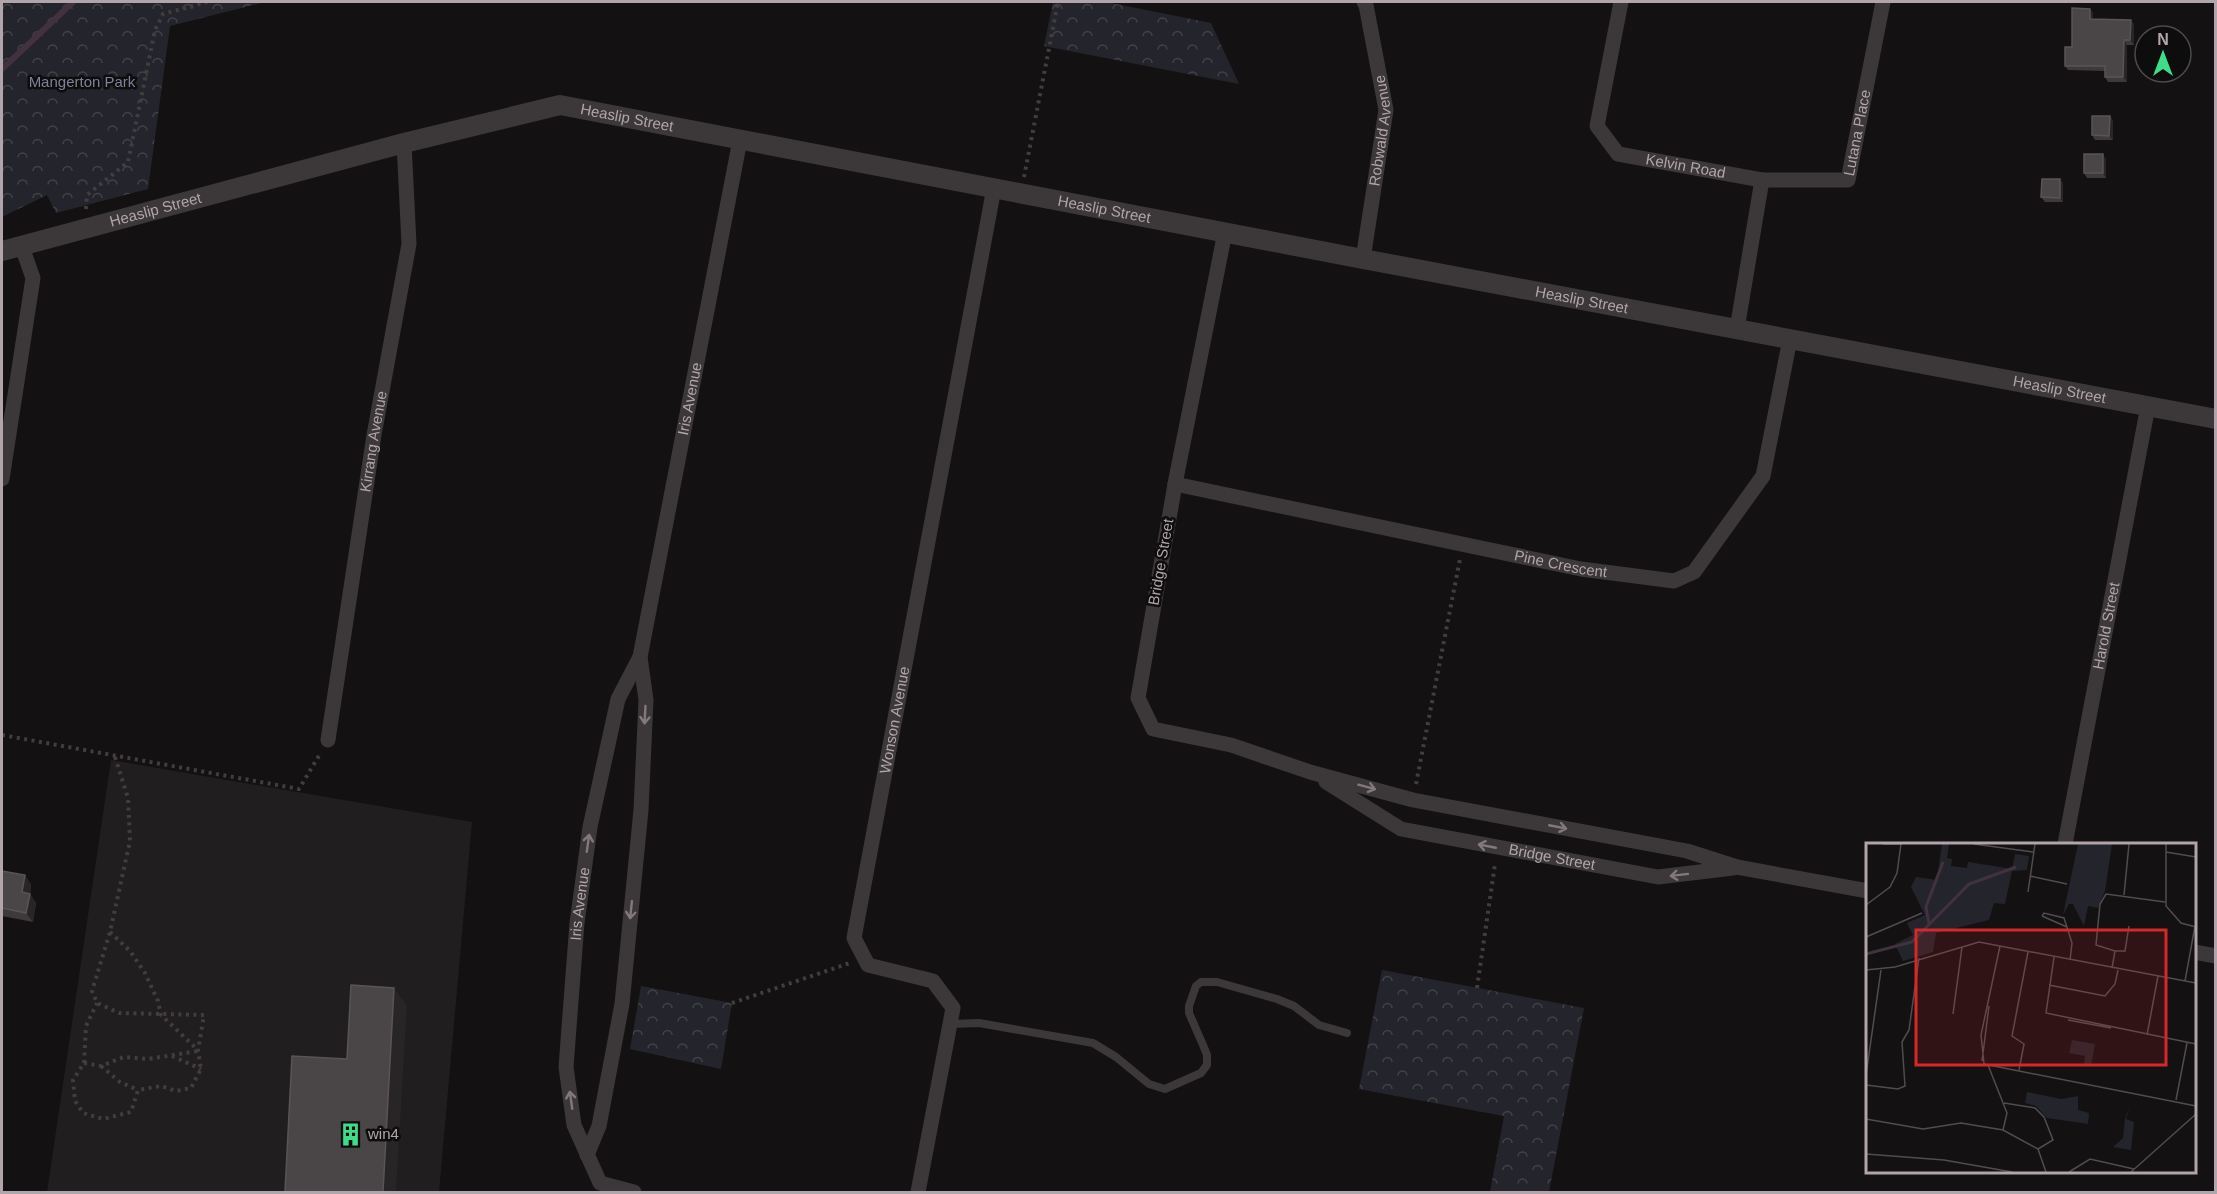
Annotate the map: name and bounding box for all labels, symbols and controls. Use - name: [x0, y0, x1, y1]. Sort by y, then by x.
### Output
- north arrow: [2133, 24, 2193, 84]
- text: N: [2157, 31, 2169, 48]
- park label: Mangerton Park: [29, 73, 136, 90]
- street label: Robwald Avenue: [1365, 74, 1394, 187]
- street label: Lutana Place: [1840, 88, 1874, 177]
- street label: Heaslip Street: [579, 100, 676, 135]
- street label: Kelvin Road: [1644, 150, 1727, 181]
- street label: Heaslip Street: [108, 189, 204, 230]
- street label: Heaslip Street: [1056, 192, 1153, 226]
- street label: Heaslip Street: [1534, 282, 1631, 317]
- street label: Iris Avenue: [674, 361, 705, 437]
- street label: Heaslip Street: [2012, 372, 2108, 406]
- street label: Kirrang Avenue: [357, 389, 390, 493]
- street label: Bridge Street: [1145, 517, 1177, 606]
- street label: Pine Crescent: [1513, 546, 1609, 580]
- street label: Harold Street: [2089, 580, 2123, 671]
- street label: Wonson Avenue: [876, 665, 913, 775]
- one-way arrow: [640, 705, 651, 725]
- one-way arrow: [1357, 782, 1376, 794]
- one-way arrow: [1548, 822, 1567, 833]
- one-way arrow: [583, 834, 594, 853]
- one-way arrow: [1478, 840, 1498, 851]
- street label: Bridge Street: [1507, 840, 1597, 873]
- inset map: [1866, 843, 2196, 1173]
- street label: Iris Avenue: [567, 866, 592, 941]
- one-way arrow: [1670, 869, 1690, 880]
- one-way arrow: [625, 899, 636, 919]
- one-way arrow: [565, 1090, 576, 1110]
- building icon: win4: [337, 1121, 363, 1147]
- place label: win4: [367, 1125, 399, 1142]

